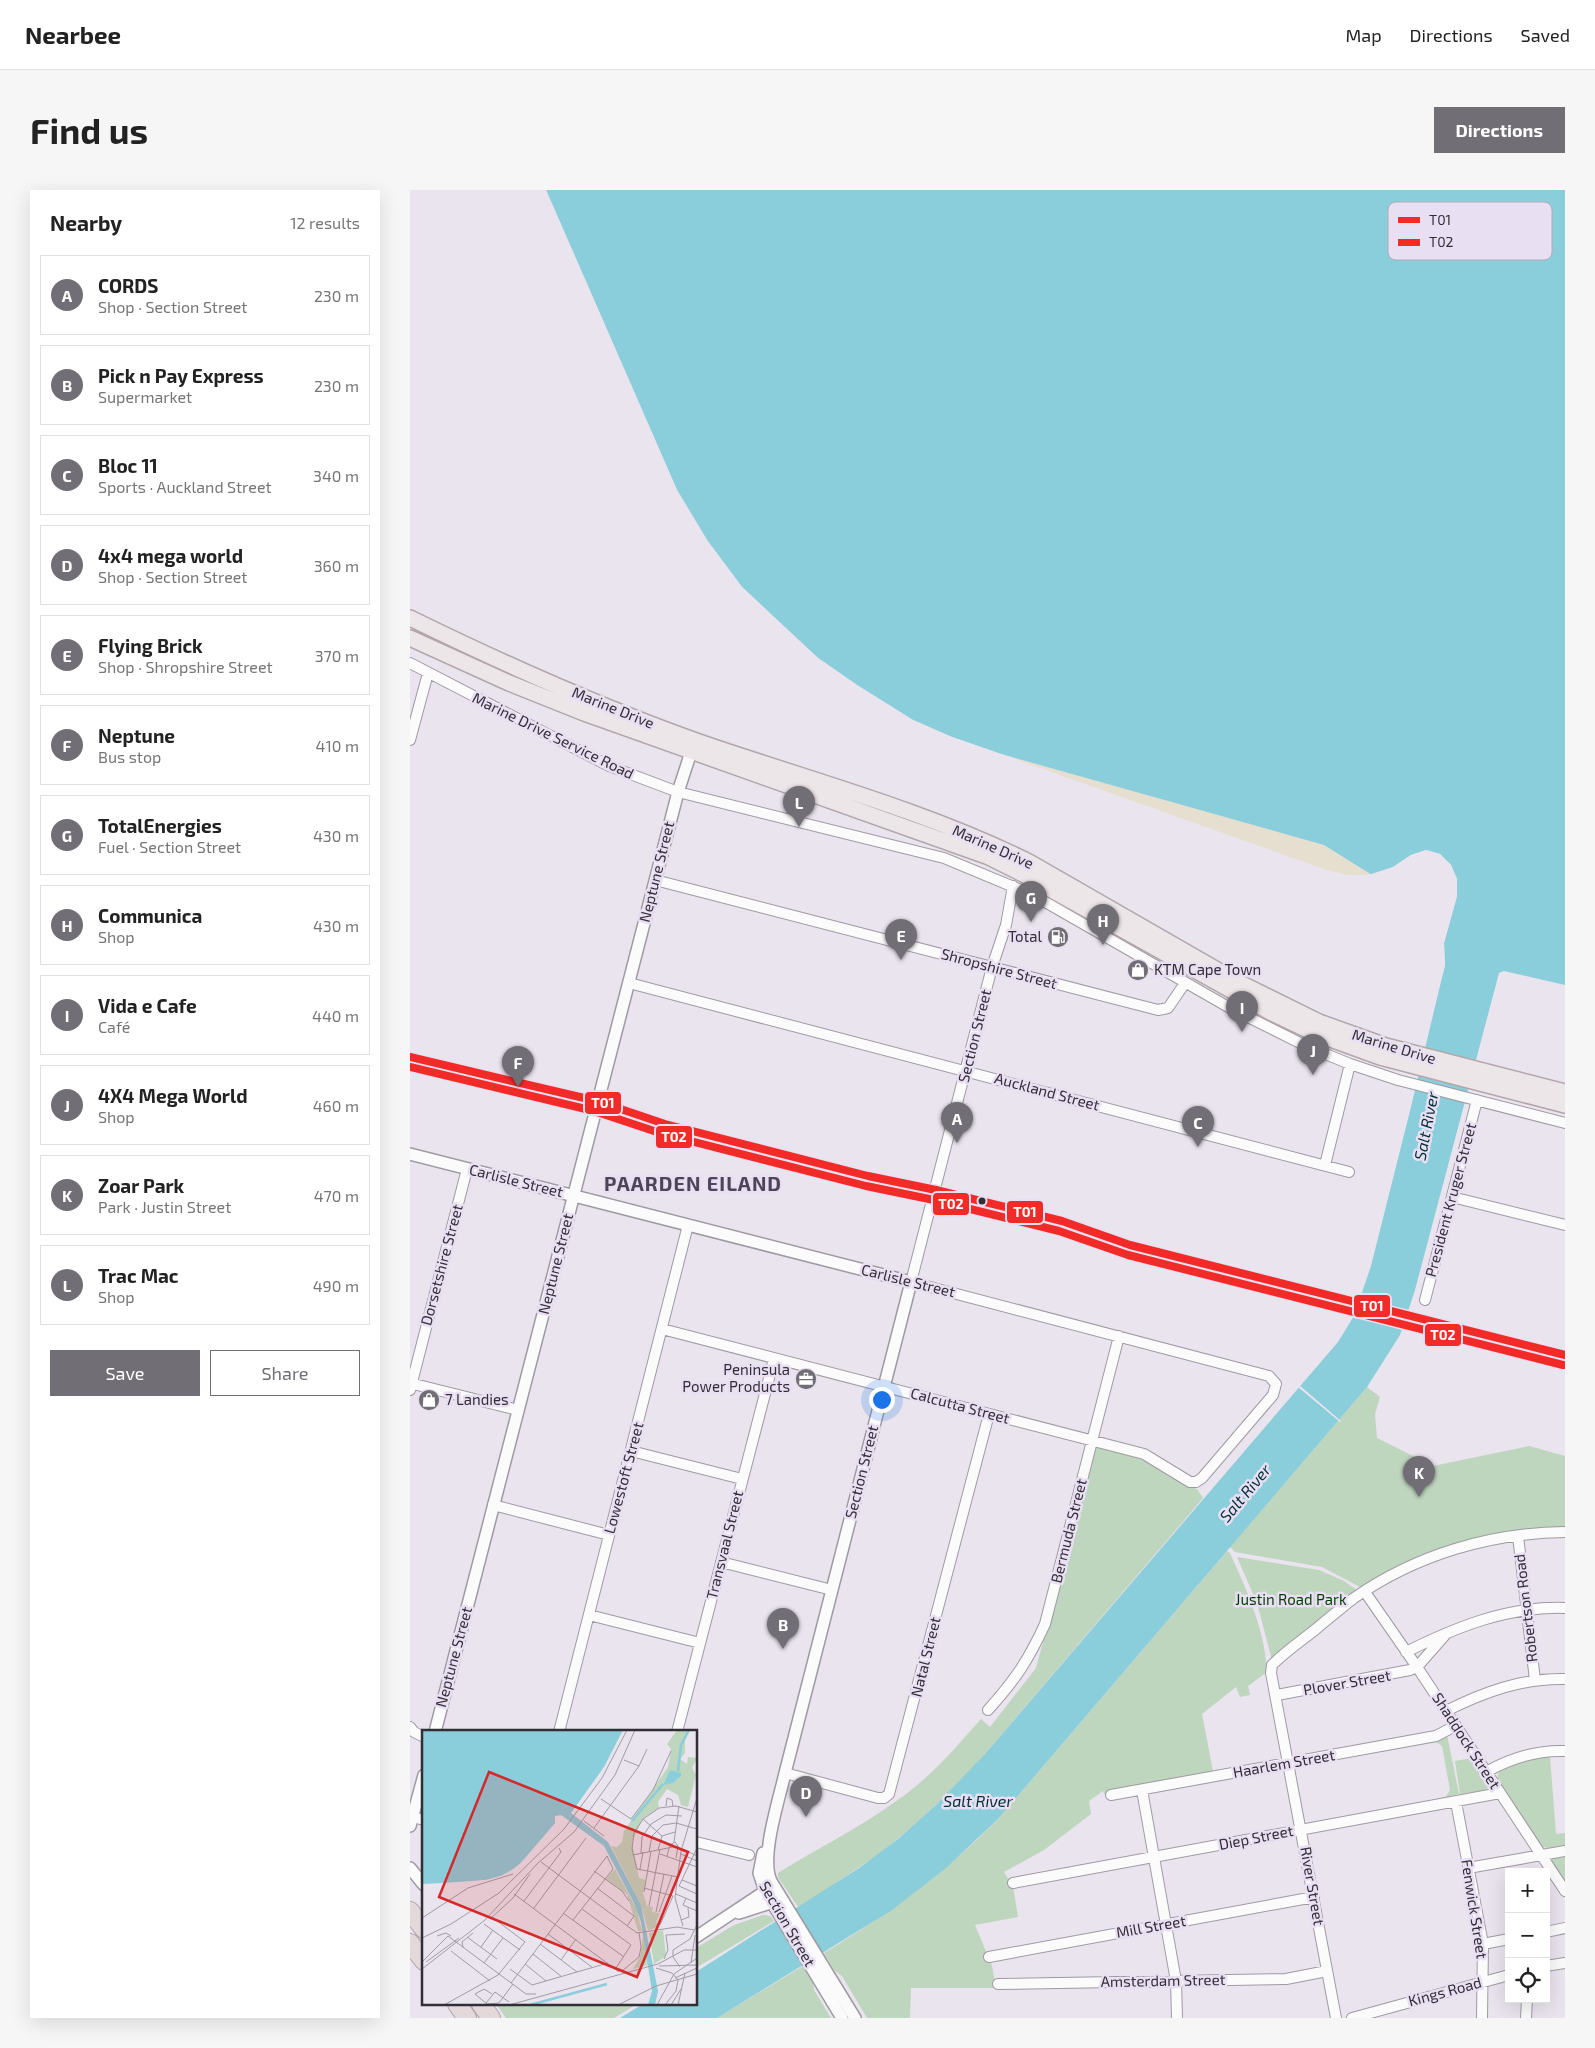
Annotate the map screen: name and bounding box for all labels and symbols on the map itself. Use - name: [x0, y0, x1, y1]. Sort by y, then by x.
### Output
- legend: [1388, 202, 1552, 260]
- text: T01: [1429, 211, 1451, 228]
- text: T02: [1429, 233, 1454, 250]
- street label: Marine Drive: [570, 682, 657, 732]
- street label: Marine Drive Service Road: [470, 688, 637, 782]
- pin: L: [783, 786, 815, 827]
- street label: Neptune Street: [635, 819, 677, 924]
- street label: Marine Drive: [950, 820, 1037, 872]
- pin: G: [1015, 881, 1047, 922]
- pin: H: [1087, 904, 1119, 945]
- pin: E: [885, 919, 917, 960]
- fuel station icon: Total: [1046, 925, 1070, 949]
- place label: Total: [1008, 927, 1043, 945]
- street label: Shropshire Street: [939, 944, 1059, 992]
- shop icon: KTM Cape Town: [1126, 958, 1150, 982]
- place label: KTM Cape Town: [1154, 960, 1261, 978]
- street label: Section Street: [954, 987, 994, 1084]
- pin: I: [1226, 991, 1258, 1032]
- street label: Marine Drive: [1350, 1025, 1438, 1067]
- pin: J: [1297, 1034, 1329, 1075]
- pin: F: [502, 1046, 534, 1087]
- street label: Auckland Street: [993, 1068, 1102, 1114]
- water label: Salt River: [1410, 1089, 1442, 1162]
- line badge: T01: [584, 1091, 622, 1115]
- text: T01: [591, 1094, 615, 1111]
- pin: A: [941, 1102, 973, 1143]
- pin: C: [1182, 1106, 1214, 1147]
- street label: President Kruger Street: [1421, 1120, 1479, 1279]
- line badge: T02: [655, 1125, 693, 1149]
- text: T02: [661, 1128, 687, 1145]
- street label: Carlisle Street: [467, 1160, 565, 1200]
- district label: PAARDEN EILAND: [604, 1171, 782, 1195]
- line badge: T02: [932, 1192, 970, 1216]
- text: T02: [938, 1195, 964, 1212]
- unlabelled marker: [977, 1196, 987, 1206]
- line badge: T01: [1006, 1200, 1044, 1224]
- street label: Dorsetshire Street: [416, 1202, 466, 1327]
- text: T01: [1013, 1203, 1037, 1220]
- street label: Neptune Street: [534, 1211, 576, 1316]
- street label: Carlisle Street: [859, 1260, 957, 1300]
- line badge: T01: [1353, 1294, 1391, 1318]
- text: T01: [1360, 1297, 1384, 1314]
- line badge: T02: [1424, 1323, 1462, 1347]
- text: T02: [1430, 1326, 1456, 1343]
- place label: Peninsula Power Products: [682, 1360, 790, 1395]
- office icon: Peninsula Power Products: [794, 1367, 818, 1391]
- street label: Calcutta Street: [909, 1383, 1012, 1427]
- your location: [869, 1387, 895, 1413]
- shop icon: 7 Landies: [417, 1388, 441, 1412]
- place label: 7 Landies: [445, 1390, 509, 1408]
- street label: Lowestoft Street: [599, 1420, 647, 1536]
- street label: Section Street: [841, 1423, 881, 1520]
- pin: K: [1403, 1456, 1435, 1497]
- water label: Salt River: [1215, 1459, 1275, 1525]
- street label: Bermuda Street: [1046, 1476, 1090, 1585]
- street label: Transvaal Street: [702, 1488, 746, 1601]
- street label: Robertson Road: [1509, 1553, 1541, 1663]
- park label: Justin Road Park: [1235, 1590, 1347, 1608]
- street label: Neptune Street: [431, 1604, 475, 1709]
- pin: B: [767, 1608, 799, 1649]
- street label: Natal Street: [906, 1615, 944, 1699]
- street label: Plover Street: [1302, 1665, 1392, 1699]
- street label: Shaddock Street: [1429, 1689, 1505, 1792]
- inset map: [422, 1730, 698, 2006]
- street label: Haarlem Street: [1231, 1745, 1336, 1781]
- pin: D: [790, 1776, 822, 1817]
- water label: Salt River: [943, 1791, 1013, 1810]
- street label: Diep Street: [1217, 1821, 1295, 1853]
- street label: River Street: [1297, 1845, 1329, 1927]
- street label: Fenwick Street: [1458, 1858, 1492, 1960]
- street label: Section Street: [756, 1878, 820, 1970]
- street label: Mill Street: [1115, 1911, 1187, 1941]
- street label: Amsterdam Street: [1100, 1970, 1226, 1990]
- street label: Kings Road: [1406, 1973, 1483, 2009]

